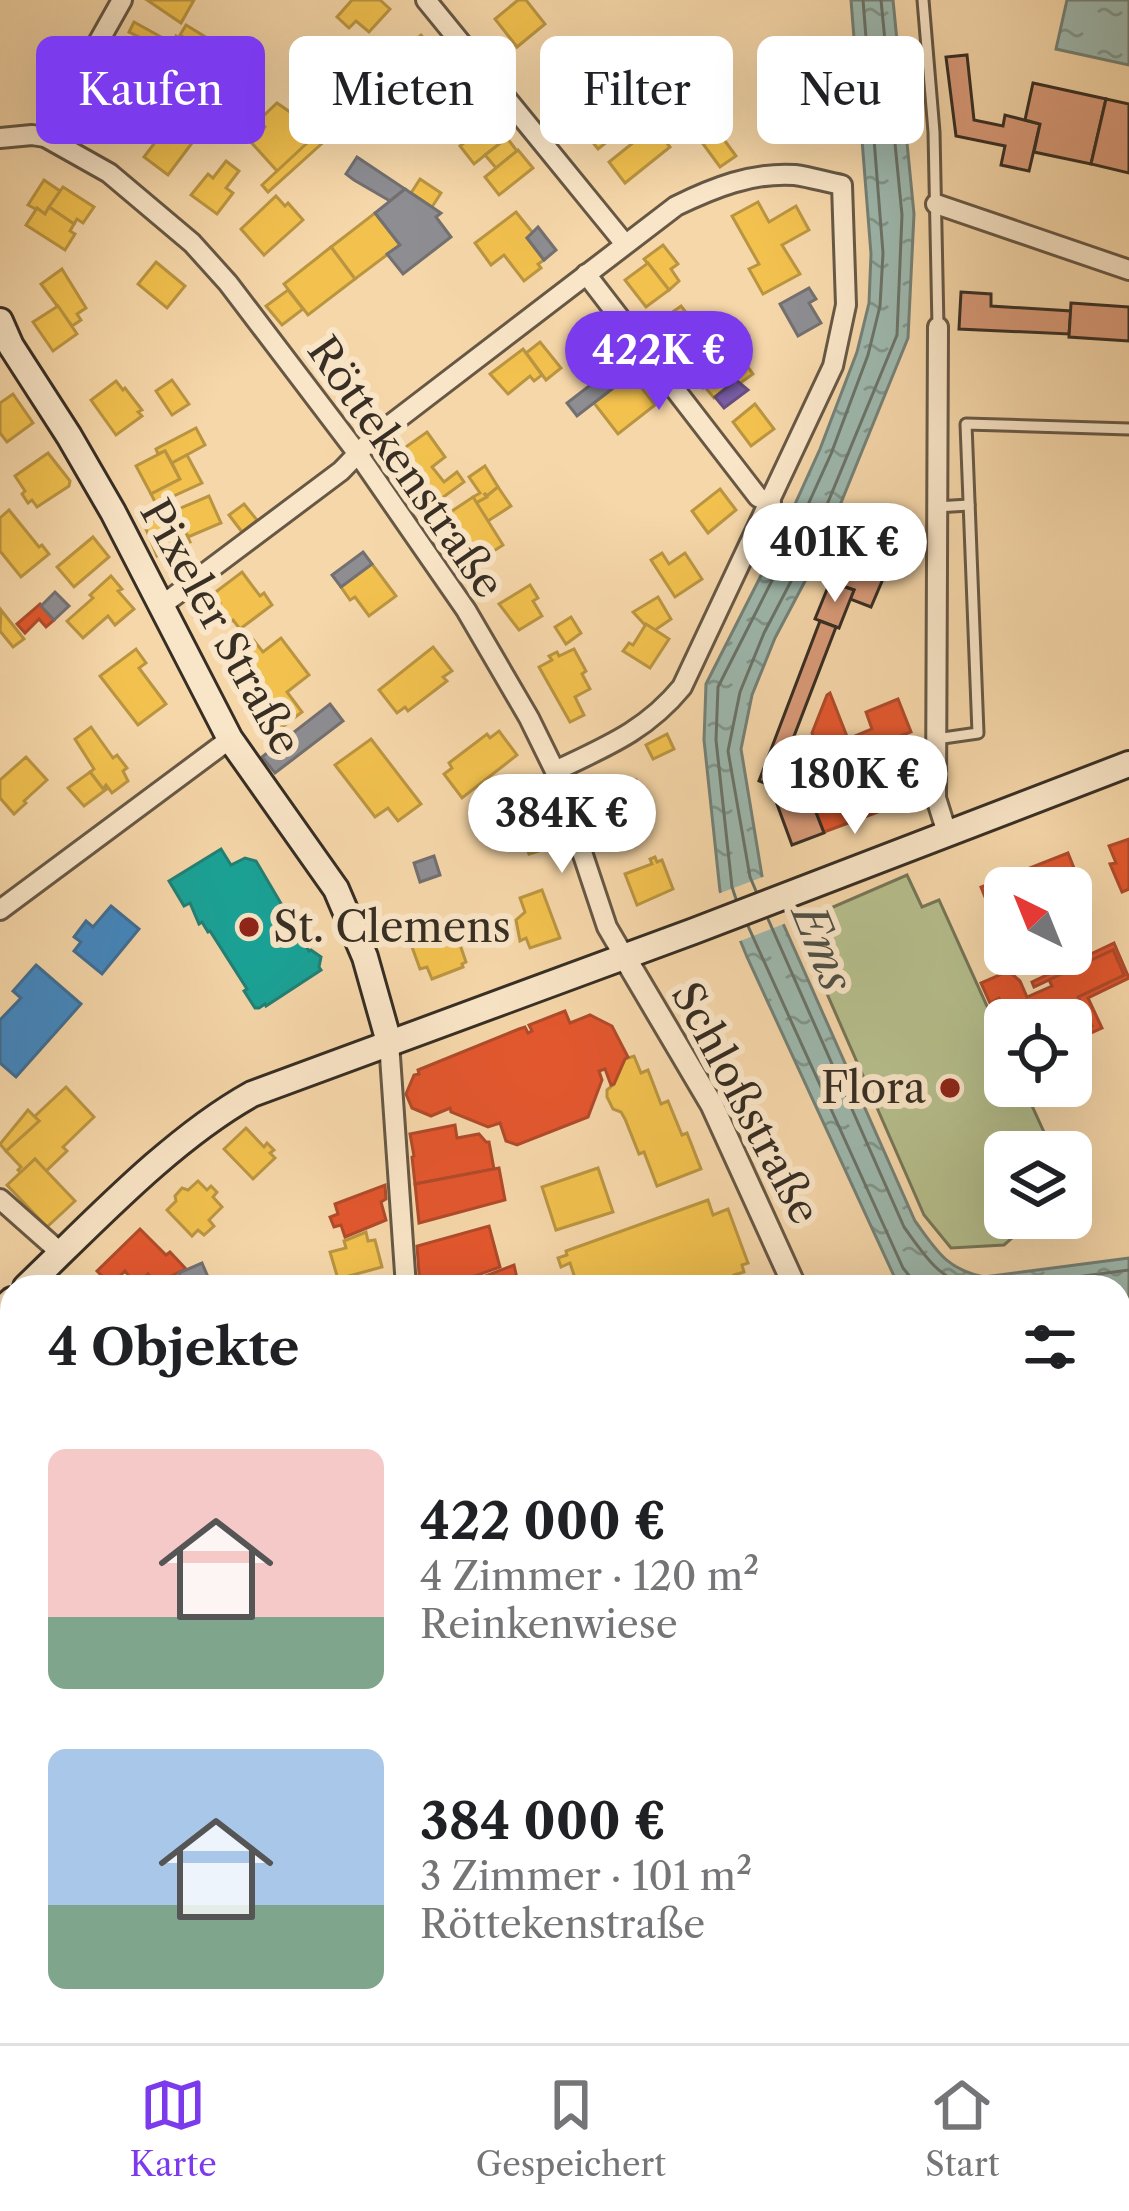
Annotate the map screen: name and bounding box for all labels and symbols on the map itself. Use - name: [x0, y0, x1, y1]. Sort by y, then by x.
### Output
- pin: 422K €: [561, 311, 757, 413]
- street label: Röttekenstraße: [297, 326, 515, 608]
- street label: Pixeler Straße: [129, 490, 313, 764]
- pin: 401K €: [737, 503, 933, 605]
- pin: 180K €: [757, 735, 953, 837]
- pin: 384K €: [464, 774, 660, 876]
- north arrow: [984, 867, 1092, 975]
- water label: Ems: [779, 893, 866, 1000]
- place label: St. Clemens: [273, 901, 511, 953]
- marker: St. Clemens: [236, 914, 262, 940]
- street label: Schloßstraße: [661, 973, 831, 1233]
- place label: Flora: [821, 1062, 927, 1114]
- marker: Flora: [937, 1075, 963, 1101]

